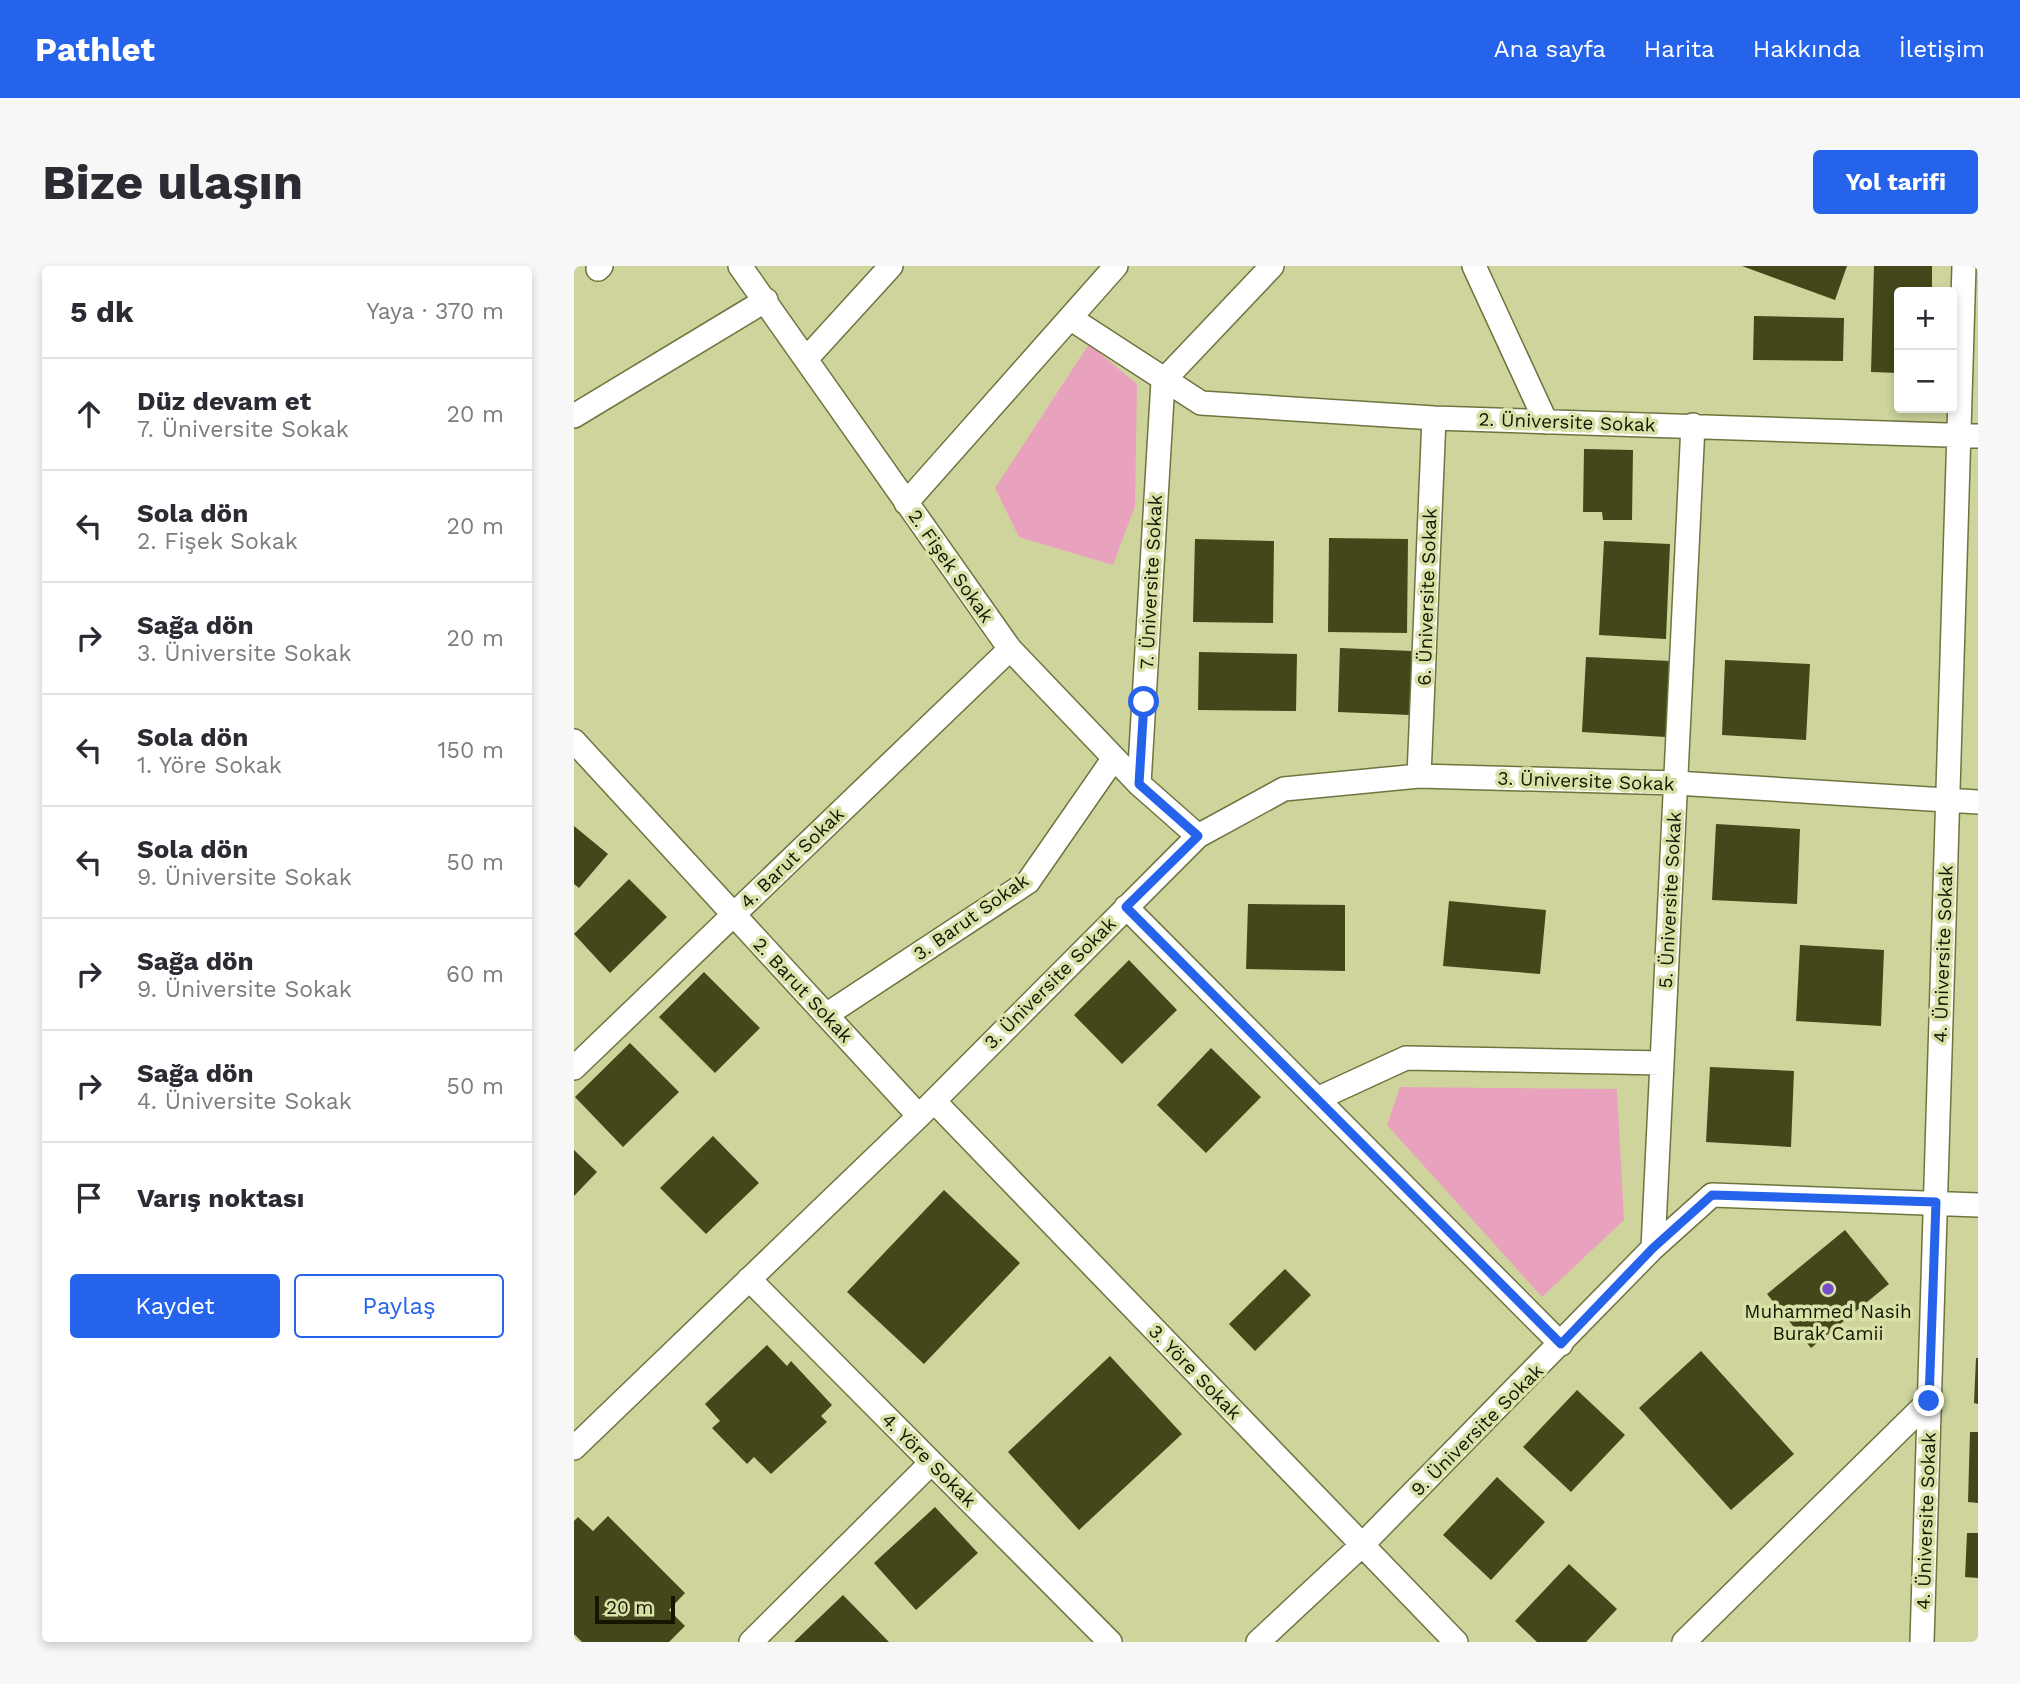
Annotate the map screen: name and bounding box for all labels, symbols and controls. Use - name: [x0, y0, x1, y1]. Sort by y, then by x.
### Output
- text: Pathlet: [35, 30, 155, 69]
- text: Ana sayfa: [1494, 35, 1606, 63]
- text: Harita: [1644, 35, 1715, 63]
- text: Hakkında: [1753, 35, 1861, 63]
- text: İletişim: [1899, 35, 1985, 63]
- button: Yol tarifi: [1813, 150, 1978, 214]
- text: Bize ulaşın: [42, 153, 303, 211]
- map controls: [1894, 287, 1957, 413]
- button: +: [1894, 287, 1957, 350]
- text: 5 dk: [70, 294, 134, 329]
- text: Yaya · 370 m: [367, 298, 504, 325]
- button: −: [1894, 350, 1957, 413]
- text: Düz devam et: [137, 386, 311, 416]
- icon: ahead: [70, 395, 108, 433]
- text: 20 m: [447, 401, 504, 428]
- street label: 2. Üniversite Sokak: [1478, 407, 1656, 437]
- text: 7. Üniversite Sokak: [137, 416, 349, 443]
- street label: 7. Üniversite Sokak: [1135, 494, 1167, 670]
- text: Sola dön: [137, 498, 248, 528]
- street label: 2. Fişek Sokak: [904, 505, 999, 627]
- icon: left: [70, 507, 108, 545]
- street label: 6. Üniversite Sokak: [1412, 508, 1442, 686]
- text: 20 m: [447, 513, 504, 540]
- text: 2. Fişek Sokak: [137, 528, 298, 555]
- text: Sağa dön: [137, 610, 254, 640]
- icon: right: [70, 619, 108, 657]
- text: 20 m: [447, 625, 504, 652]
- text: 3. Üniversite Sokak: [137, 640, 351, 667]
- route start: [1128, 686, 1159, 717]
- text: Sola dön: [137, 722, 248, 752]
- icon: left: [70, 731, 108, 769]
- text: 150 m: [438, 737, 504, 764]
- text: 1. Yöre Sokak: [137, 752, 282, 779]
- street label: 3. Üniversite Sokak: [1497, 766, 1675, 796]
- street label: 4. Barut Sokak: [735, 802, 849, 913]
- street label: 5. Üniversite Sokak: [1654, 811, 1686, 989]
- text: Sola dön: [137, 834, 248, 864]
- icon: left: [70, 843, 108, 881]
- text: 50 m: [447, 849, 504, 876]
- text: 9. Üniversite Sokak: [137, 864, 352, 891]
- street label: 4. Üniversite Sokak: [1928, 865, 1958, 1043]
- street label: 3. Barut Sokak: [909, 869, 1033, 965]
- street label: 3. Üniversite Sokak: [979, 912, 1121, 1054]
- street label: 2. Barut Sokak: [748, 933, 858, 1048]
- text: Sağa dön: [137, 946, 254, 976]
- icon: right: [70, 955, 108, 993]
- text: 60 m: [446, 961, 504, 988]
- text: 9. Üniversite Sokak: [137, 976, 352, 1003]
- text: Sağa dön: [137, 1058, 254, 1088]
- icon: right: [70, 1067, 108, 1105]
- text: 50 m: [447, 1073, 504, 1100]
- text: 4. Üniversite Sokak: [137, 1088, 352, 1115]
- icon: arrive: [70, 1179, 108, 1217]
- text: Varış noktası: [137, 1183, 304, 1213]
- button: Kaydet: [70, 1274, 280, 1338]
- button: Paylaş: [294, 1274, 504, 1338]
- marker: Muhammed Nasih Burak Camii: [1820, 1281, 1836, 1297]
- place label: Muhammed Nasih Burak Camii: [1744, 1300, 1912, 1345]
- street label: 3. Yöre Sokak: [1144, 1320, 1246, 1424]
- street label: 9. Üniversite Sokak: [1406, 1359, 1548, 1501]
- route end: [1913, 1385, 1944, 1416]
- street label: 4. Yöre Sokak: [877, 1408, 981, 1512]
- street label: 4. Üniversite Sokak: [1911, 1432, 1941, 1610]
- scale bar: [595, 1593, 676, 1625]
- text: 20 m: [606, 1596, 653, 1619]

